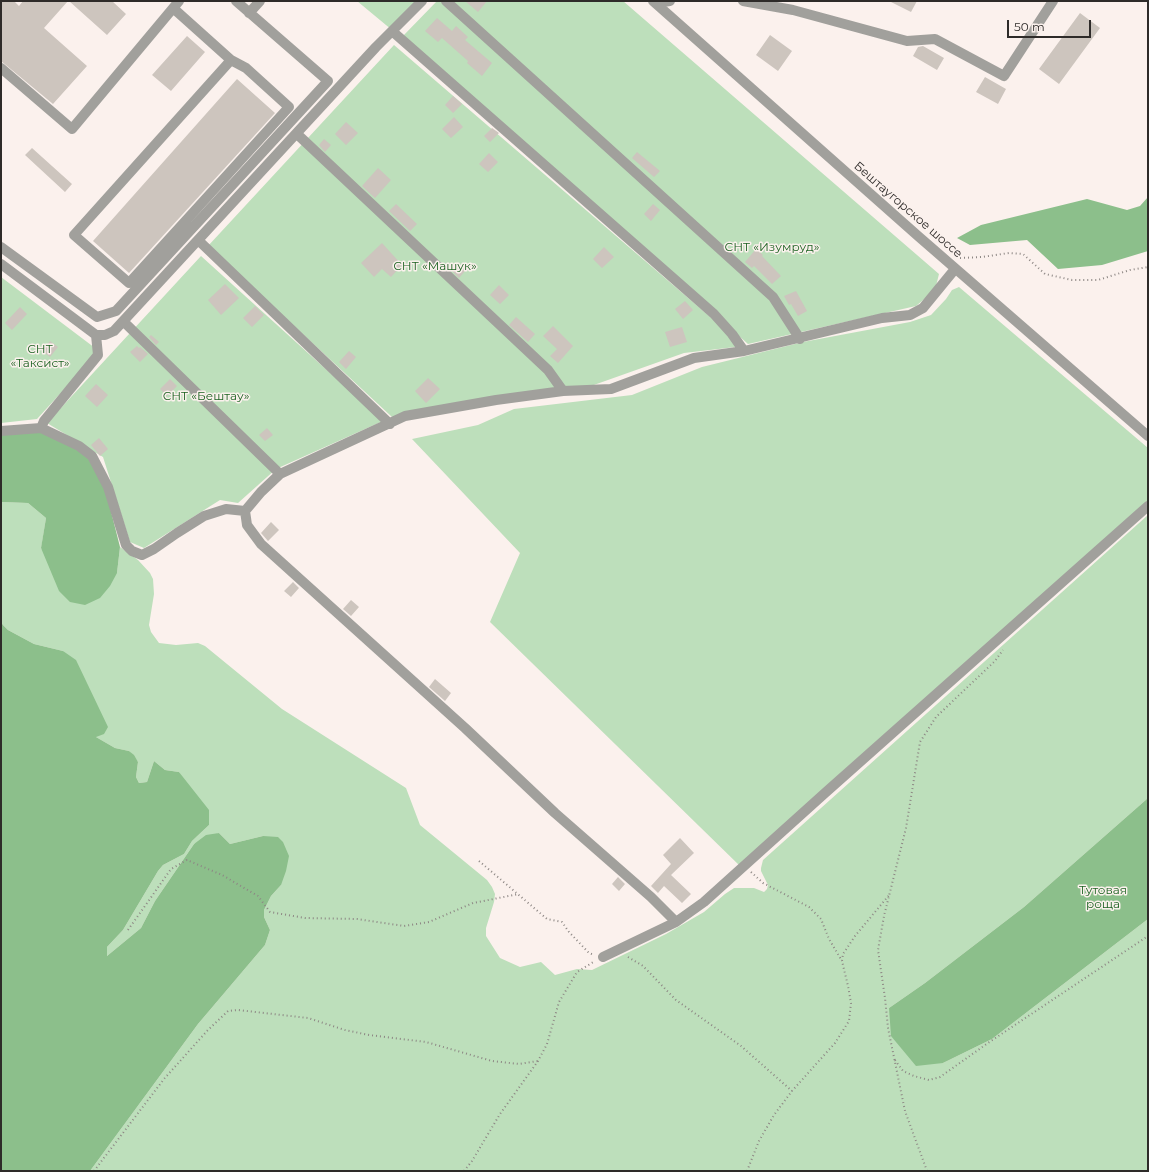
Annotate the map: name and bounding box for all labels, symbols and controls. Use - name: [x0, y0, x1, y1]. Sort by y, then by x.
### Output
- scale bar: [1009, 12, 1093, 38]
- text: 50 m: [1014, 19, 1045, 34]
- street label: Бештаугорское шоссе: [851, 159, 965, 261]
- park label: СНТ «Изумруд»: [725, 240, 819, 254]
- park label: СНТ «Машук»: [393, 259, 477, 273]
- park label: СНТ «Таксист»: [10, 342, 70, 370]
- park label: СНТ «Бештау»: [163, 389, 249, 403]
- park label: Тутовая роща: [1079, 883, 1127, 911]

